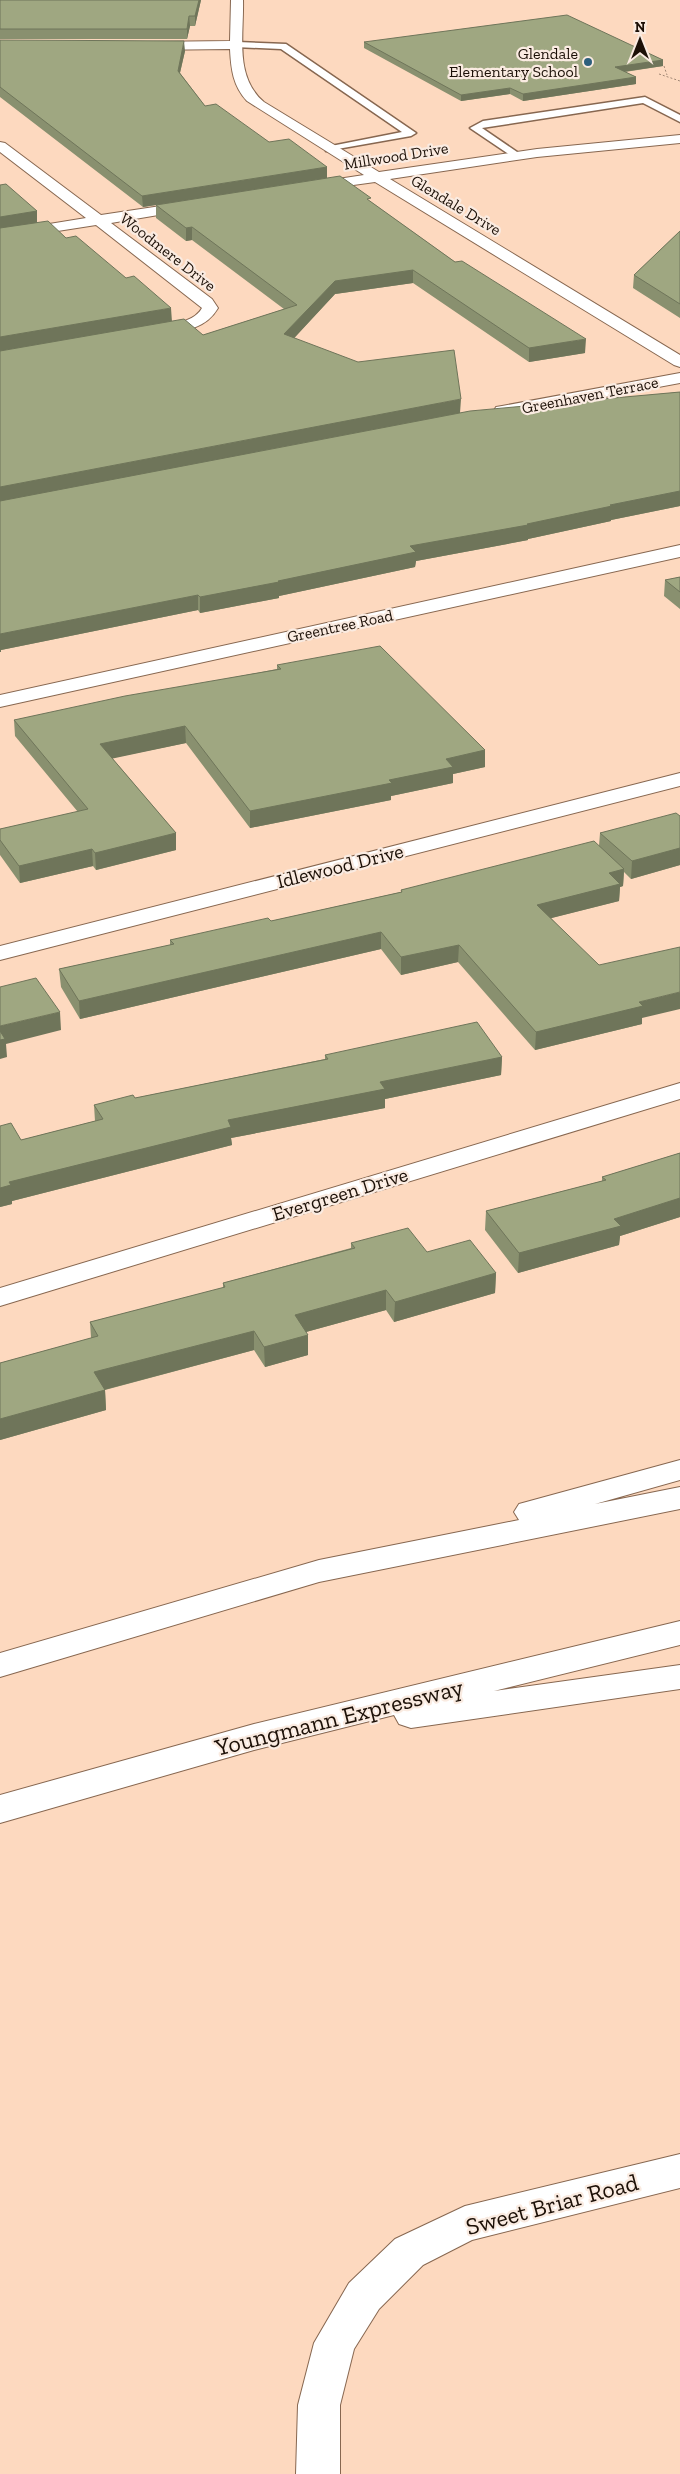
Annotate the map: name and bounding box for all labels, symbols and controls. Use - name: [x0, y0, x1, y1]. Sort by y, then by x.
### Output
- north arrow: [615, 15, 665, 65]
- text: N: [635, 19, 646, 36]
- place label: Glendale Elementary School: [449, 44, 578, 81]
- marker: Glendale Elementary School: [582, 56, 594, 68]
- street label: Millwood Drive: [342, 138, 450, 174]
- street label: Glendale Drive: [408, 171, 504, 239]
- street label: Woodmere Drive: [116, 209, 220, 295]
- street label: Greenhaven Terrace: [520, 372, 660, 418]
- street label: Greentree Road: [285, 605, 395, 646]
- street label: Idlewood Drive: [274, 839, 406, 893]
- street label: Evergreen Drive: [269, 1162, 411, 1226]
- street label: Youngmann Expressway: [211, 1672, 467, 1762]
- street label: Sweet Briar Road: [463, 2167, 641, 2241]

